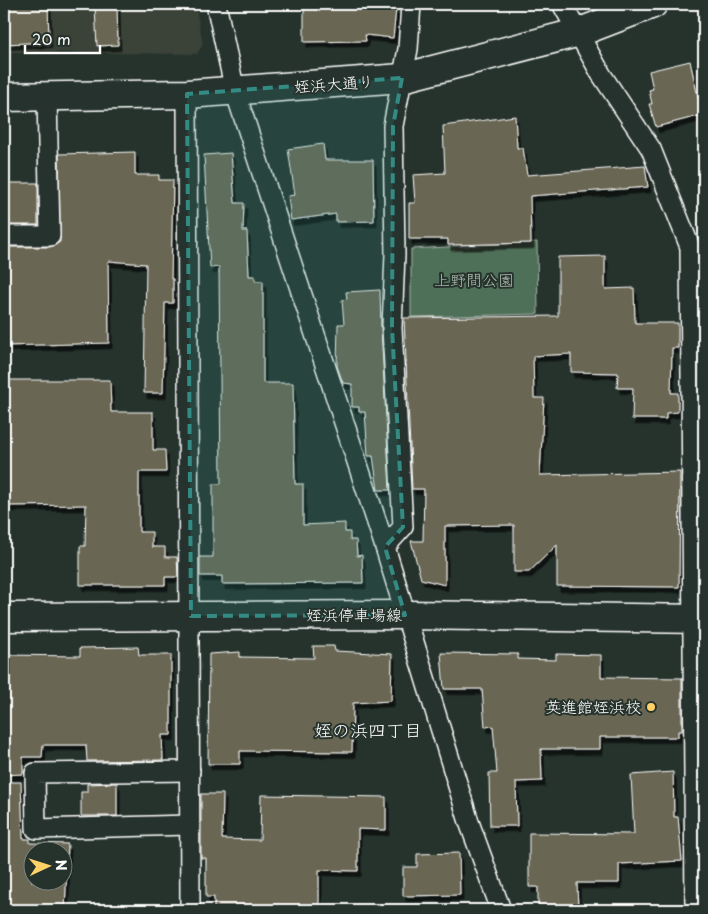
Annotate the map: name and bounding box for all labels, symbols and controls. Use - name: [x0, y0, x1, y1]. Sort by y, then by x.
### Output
- scale bar: [25, 22, 100, 54]
- text: 20 m: [32, 27, 71, 50]
- street label: 姪浜大通り: [293, 68, 375, 98]
- park label: 上野間公園: [434, 267, 514, 291]
- street label: 姪浜停車場線: [306, 602, 402, 626]
- place label: 英進館姪浜校: [545, 694, 641, 718]
- marker: 英進館姪浜校: [645, 701, 657, 713]
- district label: 姪の浜四丁目: [314, 716, 422, 743]
- north arrow: [22, 842, 72, 892]
- text: N: [51, 859, 72, 871]

